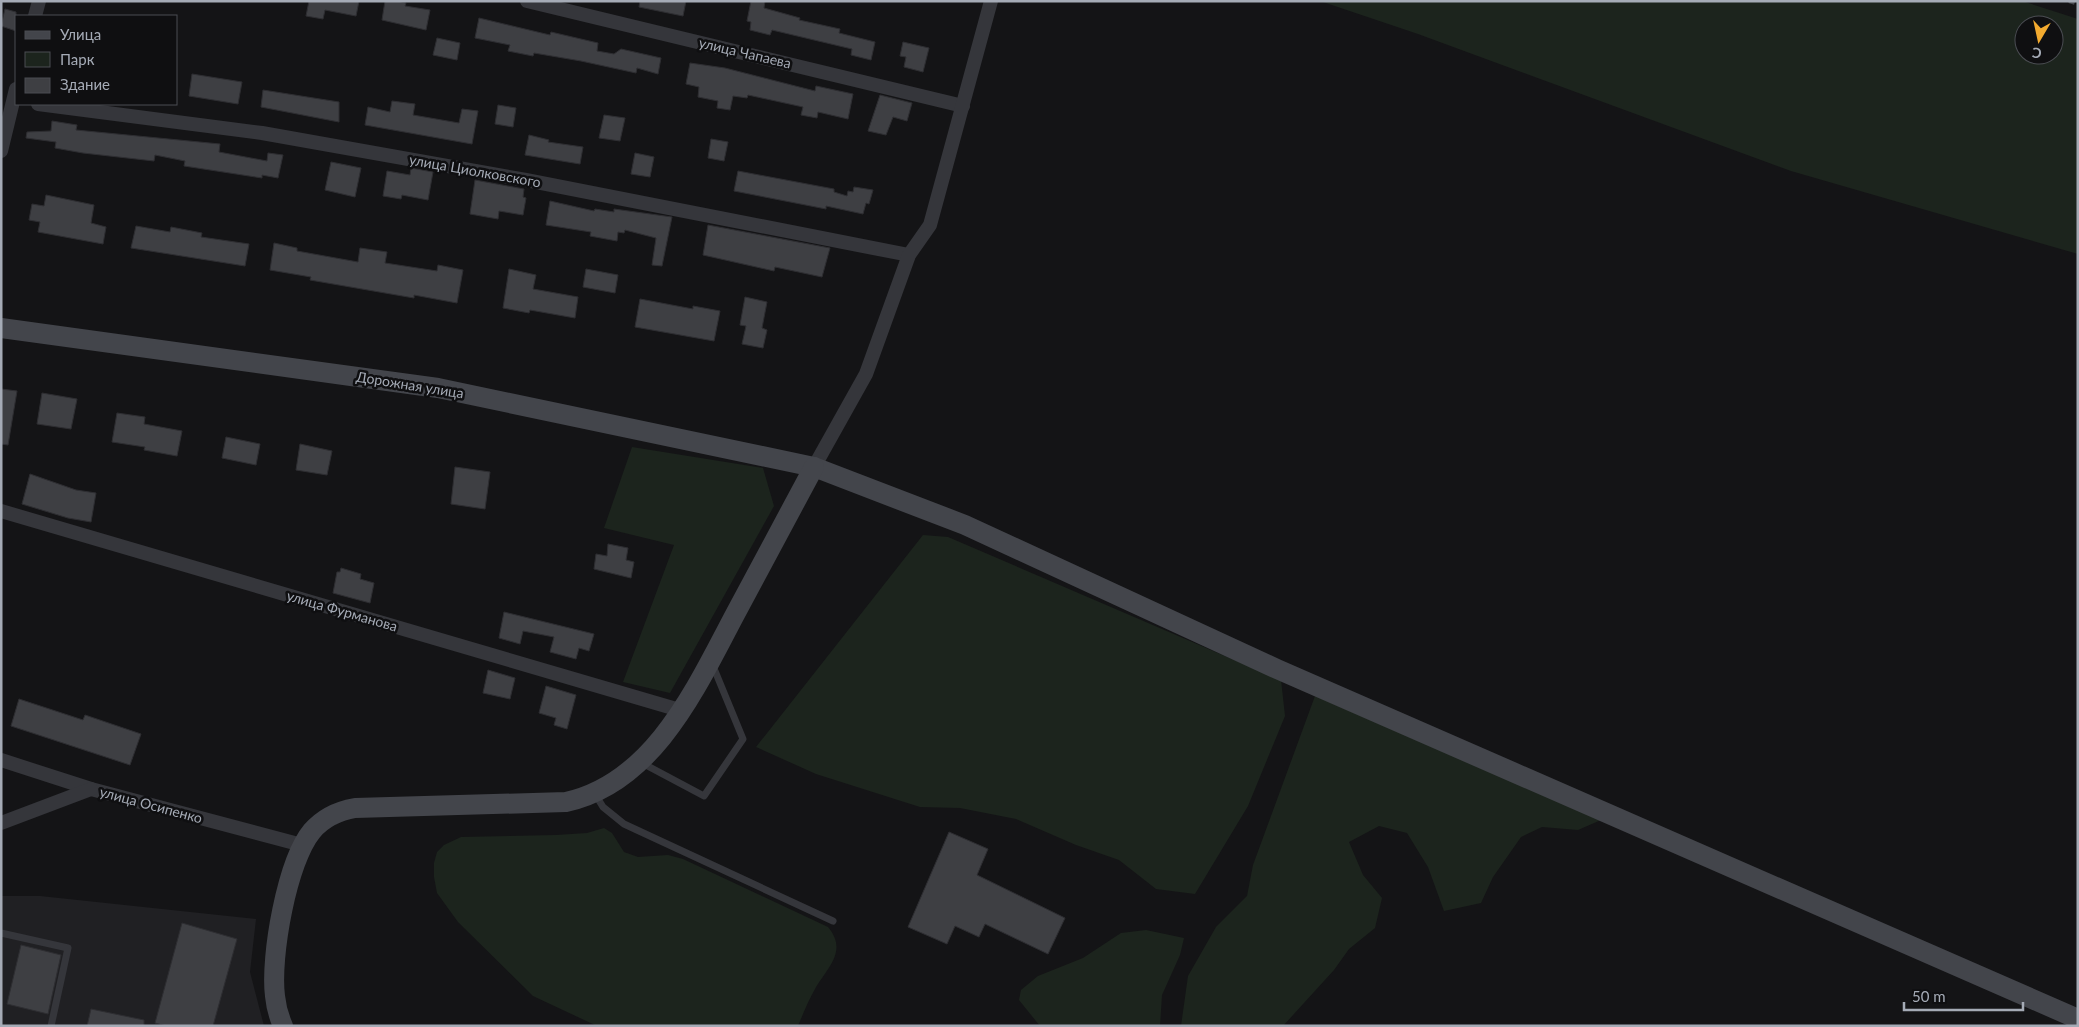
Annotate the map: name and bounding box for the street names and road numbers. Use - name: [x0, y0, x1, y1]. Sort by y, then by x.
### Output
- street label: улица Чапаева: [697, 34, 793, 71]
- street label: улица Циолковского: [408, 151, 542, 190]
- street label: Дорожная улица: [355, 368, 465, 401]
- street label: улица Фурманова: [285, 587, 400, 634]
- street label: улица Осипенко: [98, 783, 204, 826]

